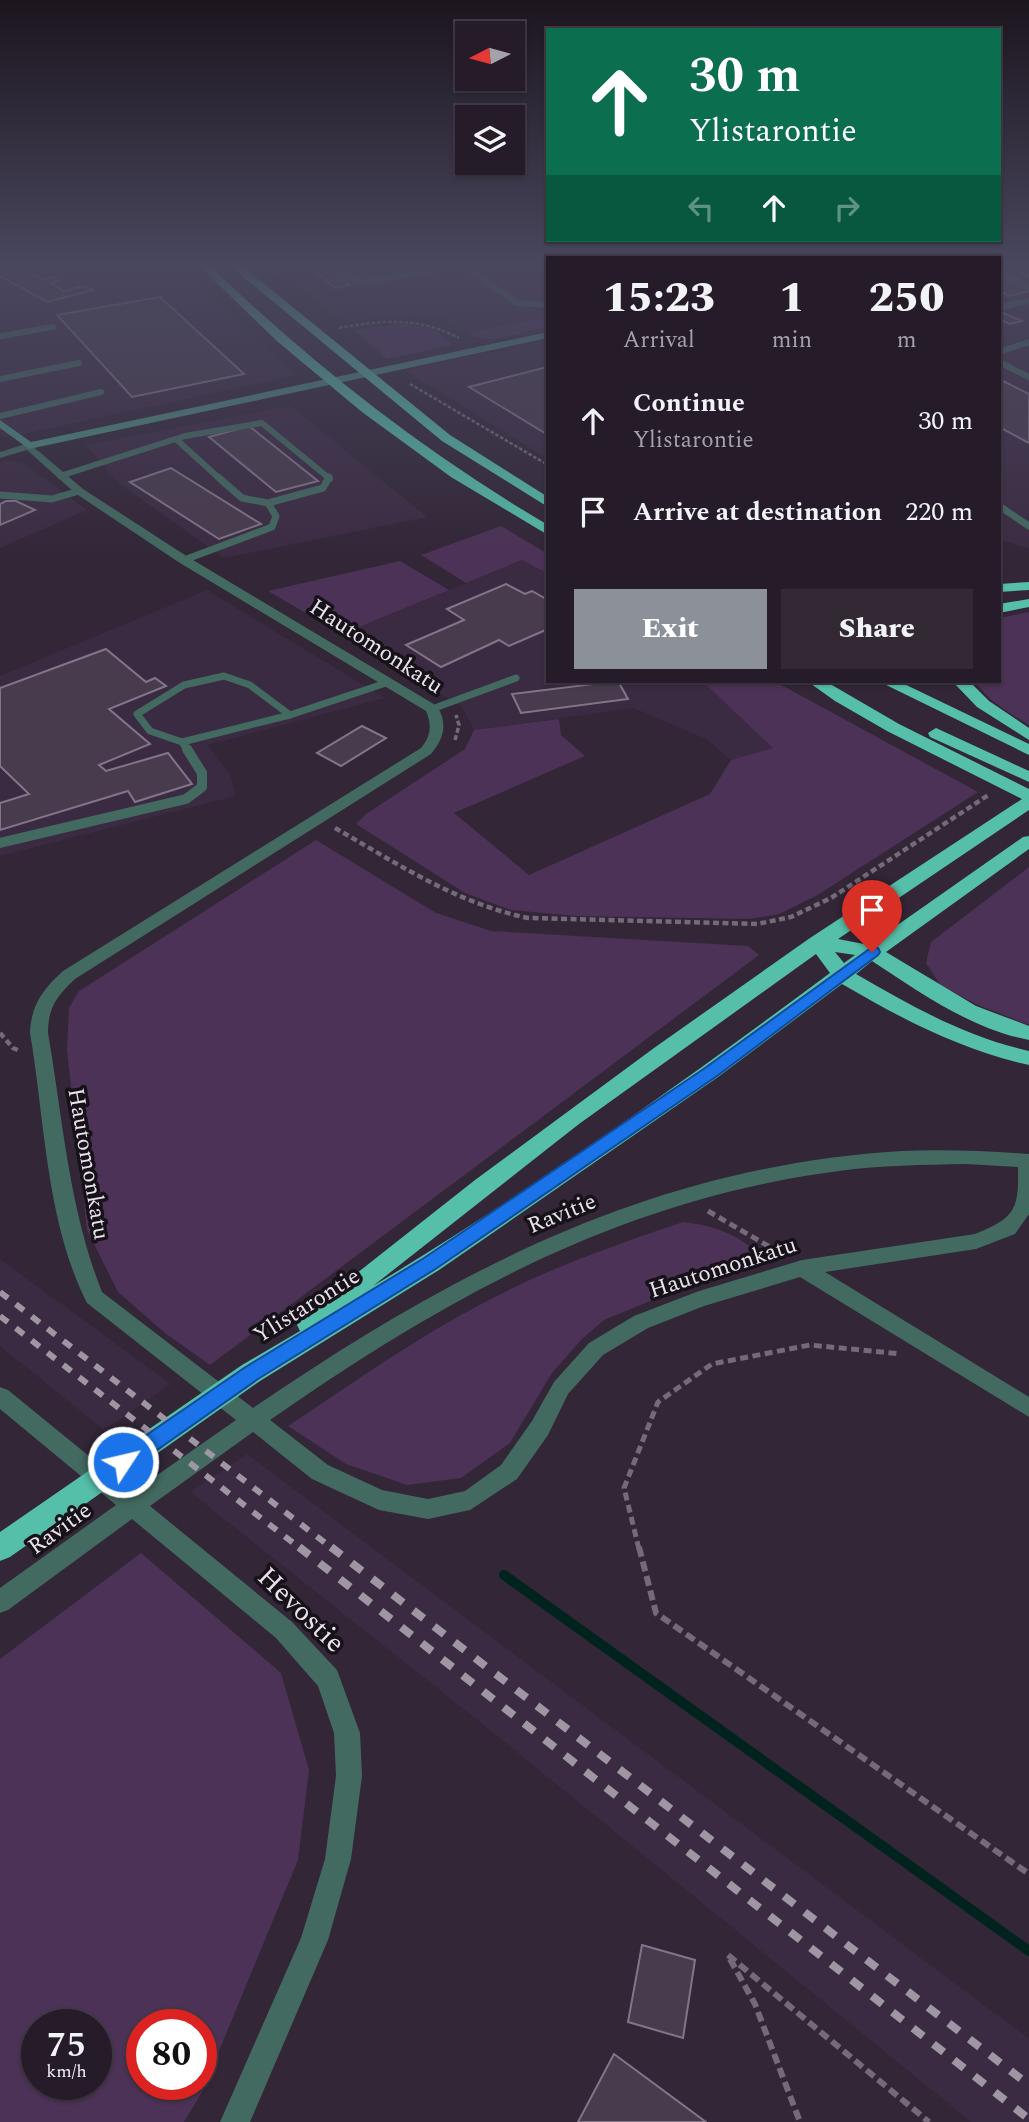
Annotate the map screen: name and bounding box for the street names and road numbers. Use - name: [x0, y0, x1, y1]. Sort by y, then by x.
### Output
- street label: Hautomonkatu: [302, 590, 450, 704]
- street label: Hautomonkatu: [57, 1085, 119, 1243]
- street label: Ravitie: [522, 1184, 602, 1244]
- street label: Hautomonkatu: [644, 1228, 802, 1308]
- street label: Ylistarontie: [247, 1259, 367, 1353]
- street label: Ravitie: [21, 1494, 99, 1564]
- street label: Hevostie: [247, 1557, 355, 1663]

